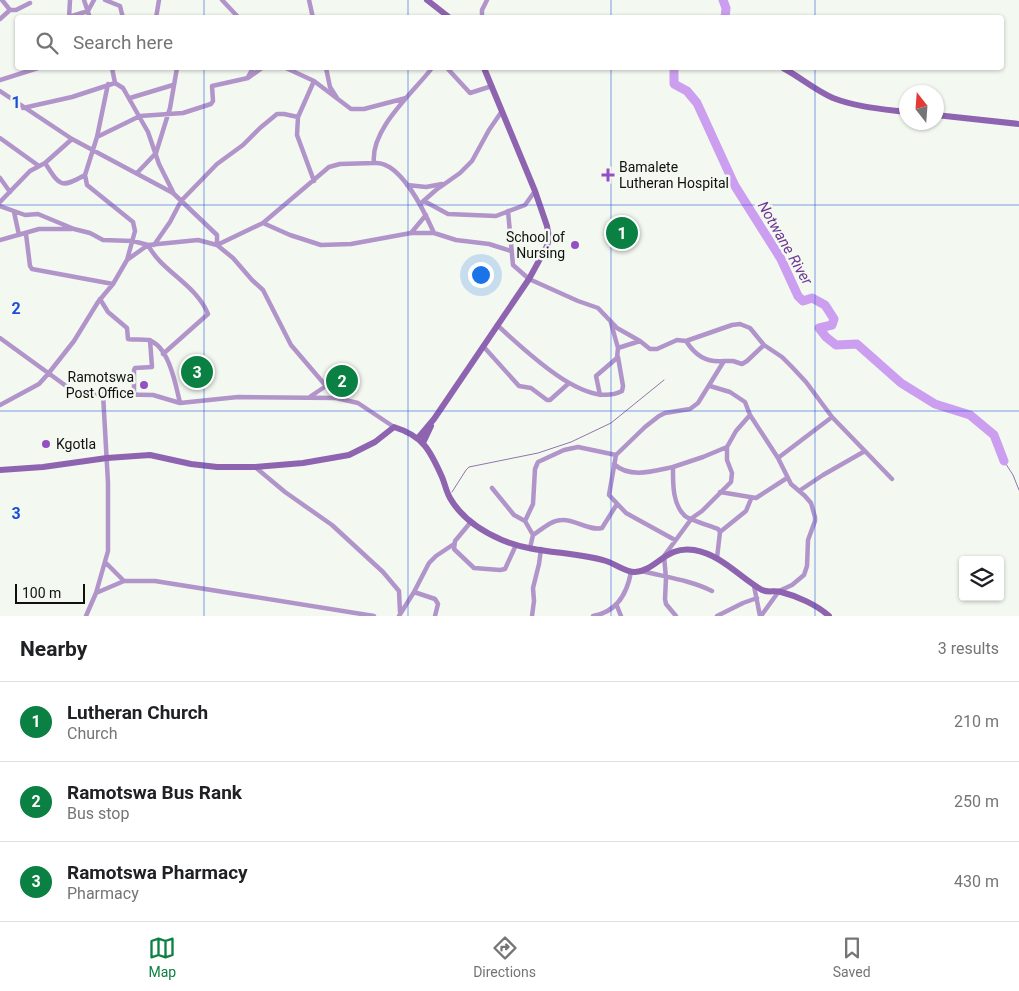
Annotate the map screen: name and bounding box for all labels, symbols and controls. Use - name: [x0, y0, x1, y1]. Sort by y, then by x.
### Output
- search box: [15, 15, 1004, 70]
- icon: search: [33, 29, 61, 57]
- text: Search here: [73, 31, 173, 54]
- north arrow: [899, 85, 944, 130]
- text: 1: [11, 93, 21, 112]
- place label: Bamalete Lutheran Hospital: [619, 159, 729, 191]
- marker: Bamalete Lutheran Hospital: [601, 168, 615, 182]
- water label: Notwane River: [754, 198, 817, 289]
- pin: 1: [606, 214, 638, 252]
- place label: School of Nursing: [506, 229, 565, 261]
- marker: School of Nursing: [569, 239, 581, 251]
- your location: [468, 262, 494, 288]
- text: 2: [11, 299, 21, 318]
- pin: 3: [181, 353, 213, 391]
- pin: 2: [326, 362, 358, 400]
- place label: Ramotswa Post Office: [66, 369, 134, 401]
- marker: Ramotswa Post Office: [138, 379, 150, 391]
- place label: Kgotla: [56, 436, 96, 452]
- marker: Kgotla: [40, 438, 52, 450]
- text: 3: [11, 504, 21, 523]
- map controls: [959, 556, 1004, 601]
- button: layers: [959, 556, 1004, 601]
- scale bar: [15, 581, 85, 604]
- text: 100 m: [22, 585, 61, 601]
- text: Nearby: [20, 637, 87, 661]
- text: 3 results: [938, 639, 999, 658]
- text: Lutheran Church: [67, 701, 208, 724]
- text: 1: [31, 712, 41, 731]
- text: 210 m: [954, 712, 999, 731]
- text: Church: [67, 724, 118, 743]
- text: Ramotswa Bus Rank: [67, 781, 242, 804]
- text: 2: [31, 792, 41, 811]
- text: 250 m: [954, 792, 999, 811]
- text: Bus stop: [67, 804, 129, 823]
- text: Ramotswa Pharmacy: [67, 861, 248, 884]
- text: 3: [31, 872, 41, 891]
- text: 430 m: [954, 872, 999, 891]
- text: Pharmacy: [67, 884, 139, 903]
- tab: Map: [148, 934, 176, 980]
- tab: Directions: [473, 934, 536, 980]
- tab: Saved: [833, 934, 871, 980]

